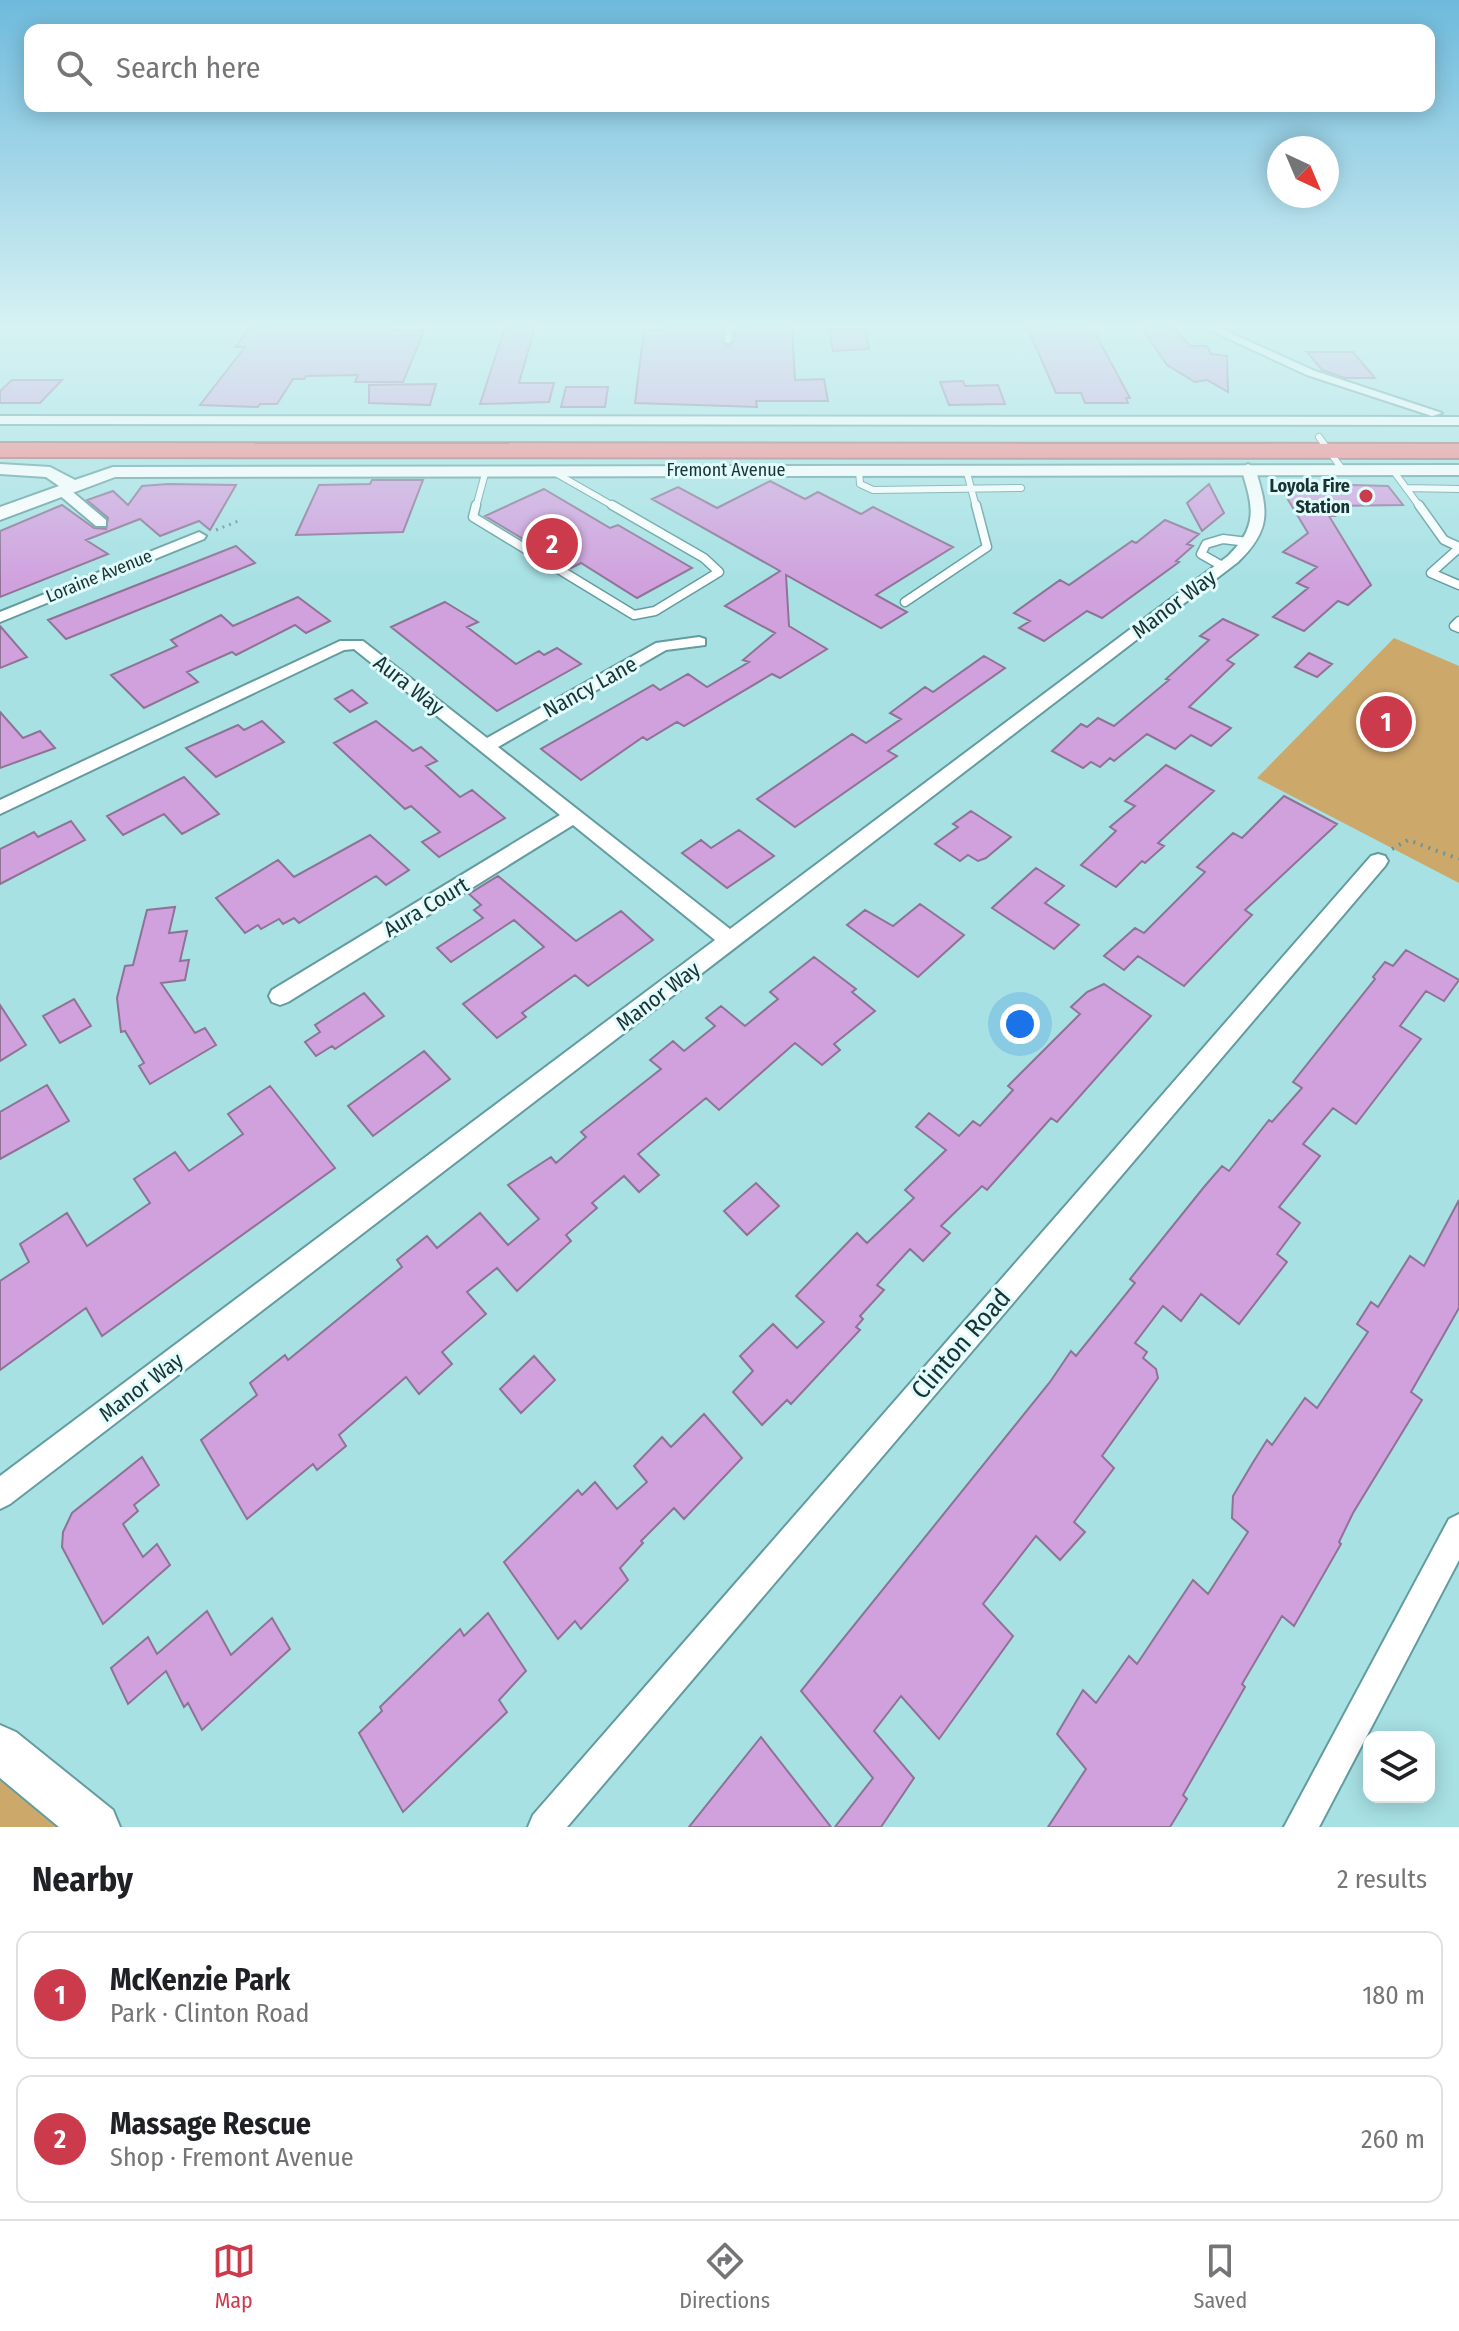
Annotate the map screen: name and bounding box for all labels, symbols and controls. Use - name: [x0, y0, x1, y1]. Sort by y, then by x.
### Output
- search box: [24, 24, 1435, 112]
- icon: search: [52, 46, 96, 90]
- text: Search here: [116, 50, 261, 86]
- north arrow: [1267, 136, 1339, 208]
- street label: Fremont Avenue: [667, 459, 786, 481]
- place label: Loyola Fire Station: [1270, 475, 1350, 518]
- marker: Loyola Fire Station: [1357, 487, 1375, 505]
- pin: 2: [526, 514, 578, 574]
- street label: Loraine Avenue: [43, 545, 156, 607]
- street label: Manor Way: [1127, 563, 1222, 644]
- street label: Aura Way: [368, 649, 450, 721]
- street label: Nancy Lane: [538, 650, 642, 724]
- pin: 1: [1360, 692, 1412, 752]
- street label: Aura Court: [378, 871, 474, 943]
- street label: Manor Way: [611, 955, 706, 1036]
- your location: [1000, 1004, 1040, 1044]
- street label: Clinton Road: [905, 1283, 1017, 1405]
- street label: Manor Way: [94, 1346, 189, 1427]
- map controls: [1363, 1731, 1435, 1803]
- button: layers: [1363, 1731, 1435, 1803]
- text: Nearby: [32, 1859, 133, 1900]
- text: 2 results: [1337, 1864, 1427, 1895]
- text: McKenzie Park: [110, 1962, 290, 1998]
- text: 1: [55, 1980, 66, 2011]
- text: 180 m: [1362, 1980, 1425, 2011]
- text: Park · Clinton Road: [110, 1998, 309, 2029]
- text: Massage Rescue: [110, 2106, 311, 2142]
- text: 2: [54, 2124, 66, 2155]
- text: 260 m: [1361, 2124, 1425, 2155]
- text: Shop · Fremont Avenue: [110, 2142, 354, 2173]
- tab: Map: [212, 2239, 256, 2314]
- tab: Directions: [679, 2239, 770, 2314]
- tab: Saved: [1194, 2239, 1247, 2314]

